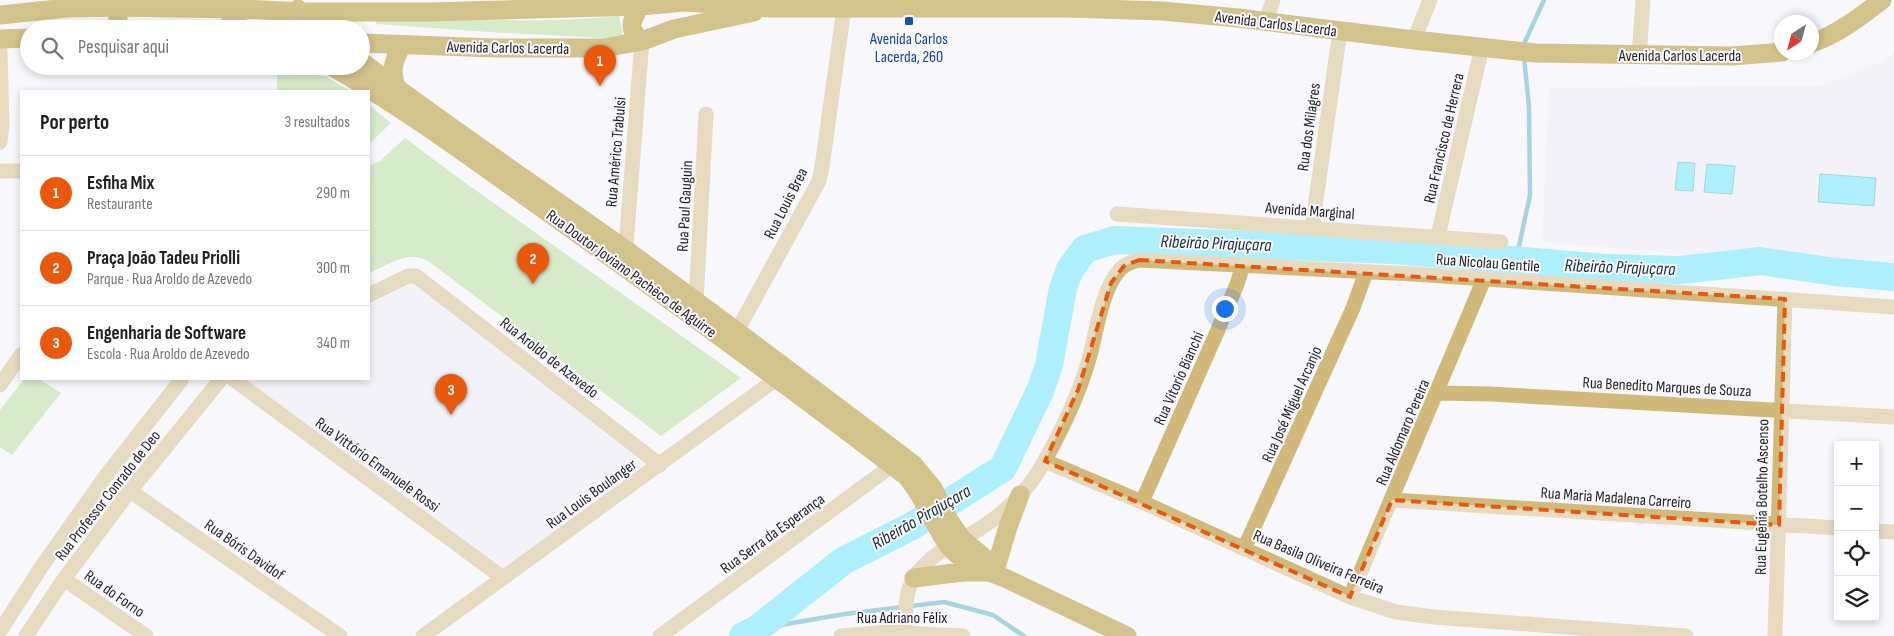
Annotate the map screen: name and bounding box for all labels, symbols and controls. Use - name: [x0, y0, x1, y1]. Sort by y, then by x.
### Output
- street label: Avenida Carlos Lacerda: [1213, 7, 1338, 41]
- marker: Avenida Carlos Lacerda, 260: [903, 15, 915, 27]
- north arrow: [1774, 15, 1819, 60]
- search box: [20, 20, 370, 75]
- place label: Avenida Carlos Lacerda, 260: [869, 30, 948, 67]
- icon: search: [38, 34, 66, 62]
- text: Pesquisar aqui: [78, 36, 169, 59]
- street label: Avenida Carlos Lacerda: [446, 38, 569, 59]
- pin: 1: [584, 45, 616, 86]
- street label: Avenida Carlos Lacerda: [1618, 47, 1741, 66]
- street label: Rua Francisco de Herrera: [1420, 71, 1469, 205]
- street label: Rua dos Milagres: [1294, 82, 1325, 173]
- street label: Rua Américo Trabulsi: [602, 96, 631, 208]
- text: Por perto: [40, 110, 109, 135]
- text: 3 resultados: [285, 113, 350, 132]
- street label: Rua Paul Gauguin: [674, 160, 697, 252]
- street label: Rua Louis Brea: [760, 165, 812, 242]
- text: Esfiha Mix: [87, 172, 154, 195]
- text: 1: [53, 184, 59, 203]
- text: 290 m: [316, 184, 350, 203]
- text: Restaurante: [87, 195, 153, 214]
- street label: Avenida Marginal: [1264, 199, 1355, 224]
- street label: Rua Doutor Joviano Pachêco de Aguirre: [542, 206, 720, 342]
- water label: Ribeirão Pirajuçara: [1160, 231, 1272, 256]
- pin: 2: [517, 243, 549, 284]
- text: Praça João Tadeu Priolli: [87, 247, 240, 270]
- street label: Rua Nicolau Gentile: [1435, 250, 1540, 277]
- water label: Ribeirão Pirajuçara: [1564, 255, 1676, 280]
- text: 2: [52, 259, 60, 278]
- text: 300 m: [316, 259, 350, 278]
- text: Parque · Rua Aroldo de Azevedo: [87, 270, 252, 289]
- your location: [1212, 296, 1238, 322]
- street label: Rua Aroldo de Azevedo: [496, 314, 602, 403]
- text: Engenharia de Software: [87, 322, 246, 345]
- street label: Rua Vitorio Bianchi: [1150, 329, 1208, 428]
- text: 3: [52, 334, 60, 353]
- text: 340 m: [317, 334, 350, 353]
- street label: Rua José Miguel Arcanjo: [1258, 344, 1326, 466]
- text: Escola · Rua Aroldo de Azevedo: [87, 345, 250, 364]
- pin: 3: [435, 374, 467, 415]
- street label: Rua Benedito Marques de Souza: [1582, 374, 1752, 401]
- street label: Rua Aldomaro Pereira: [1372, 377, 1434, 489]
- street label: Rua Vittório Emanuele Rossi: [311, 414, 443, 517]
- street label: Rua Eugênia Botelho Ascenso: [1752, 419, 1773, 575]
- street label: Rua Professor Conrado de Deo: [51, 427, 165, 565]
- map controls: [1834, 441, 1879, 621]
- button: +: [1834, 441, 1879, 486]
- street label: Rua Louis Boulanger: [543, 455, 641, 533]
- water label: Ribeirão Pirajuçara: [868, 480, 975, 554]
- street label: Rua Maria Madalena Carreiro: [1540, 484, 1692, 513]
- button: −: [1834, 486, 1879, 531]
- street label: Rua Serra da Esperança: [717, 490, 829, 578]
- street label: Rua Bóris Davidof: [200, 516, 288, 585]
- street label: Rua Basila Oliveira Ferreira: [1250, 526, 1387, 599]
- button: locate: [1834, 531, 1879, 576]
- street label: Rua do Forno: [80, 567, 148, 622]
- button: layers: [1834, 576, 1879, 621]
- street label: Rua Adriano Félix: [857, 609, 947, 628]

